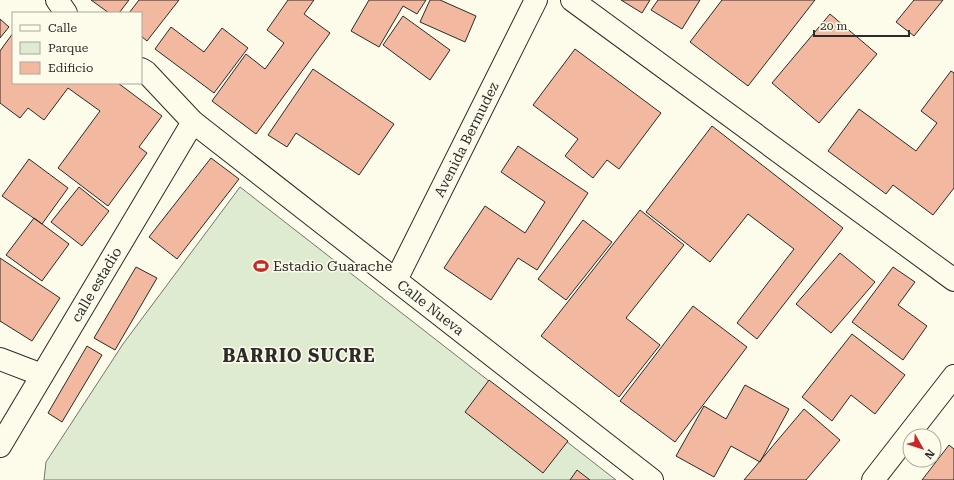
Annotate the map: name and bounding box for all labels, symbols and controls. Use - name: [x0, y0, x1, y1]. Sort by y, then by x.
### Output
- legend: [12, 12, 142, 84]
- scale bar: [814, 12, 909, 38]
- text: 20 m: [820, 19, 847, 33]
- text: Calle: [48, 21, 78, 35]
- text: Parque: [48, 41, 89, 55]
- text: Edificio: [48, 61, 93, 75]
- street label: Avenida Bermudez: [431, 79, 502, 200]
- street label: calle estadio: [68, 244, 125, 325]
- sports icon: Estadio Guarache: [252, 257, 270, 275]
- place label: Estadio Guarache: [273, 258, 392, 274]
- street label: Calle Nueva: [394, 276, 468, 339]
- district label: BARRIO SUCRE: [222, 345, 376, 366]
- north arrow: [902, 428, 942, 468]
- text: N: [921, 447, 937, 462]

